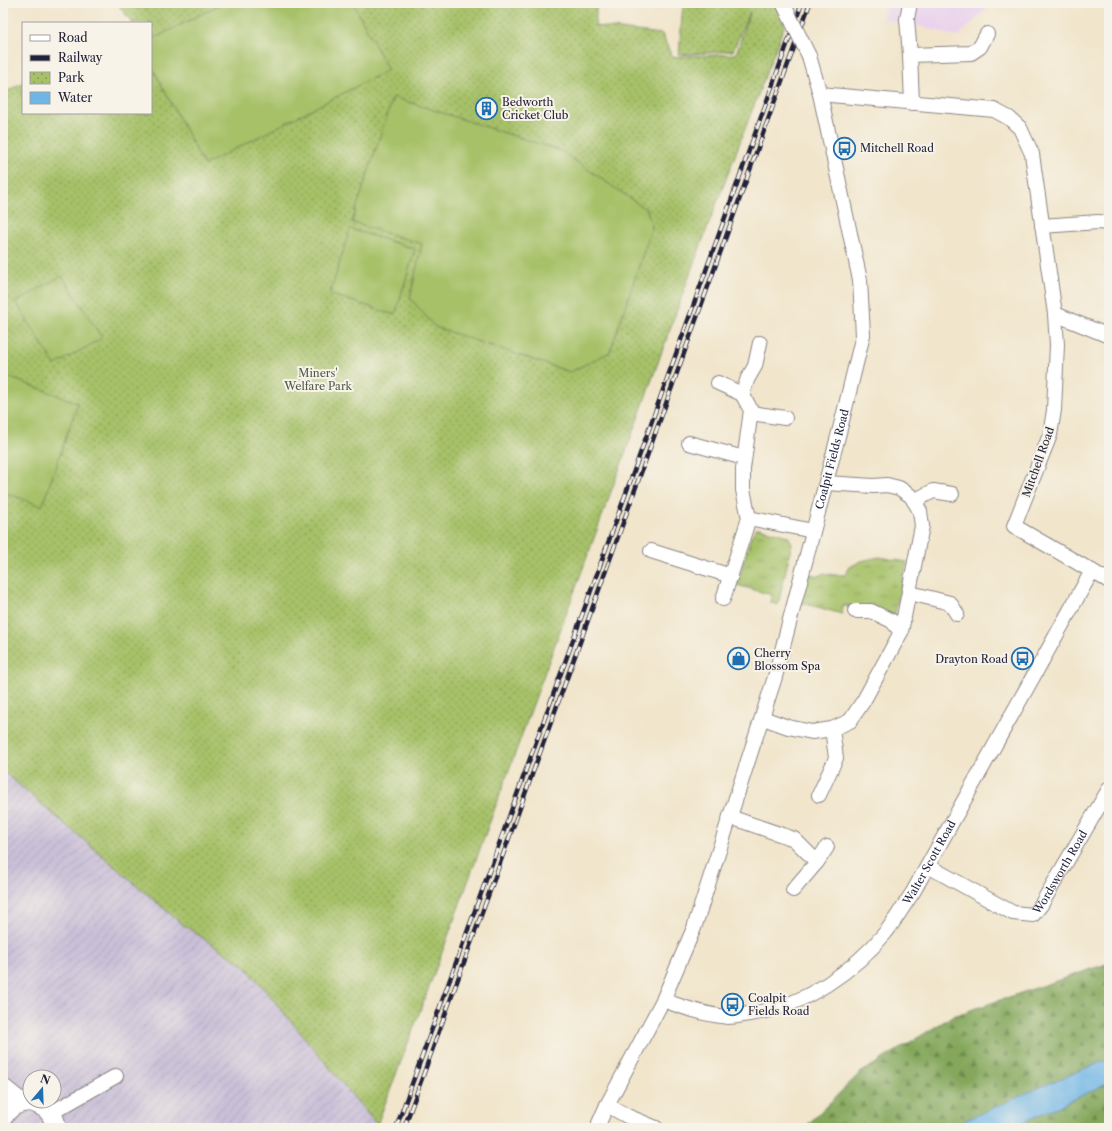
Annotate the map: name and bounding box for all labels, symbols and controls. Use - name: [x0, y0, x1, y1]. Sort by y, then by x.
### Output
- legend: [22, 22, 152, 114]
- text: Road: [58, 30, 88, 45]
- text: Railway: [58, 50, 103, 65]
- text: Park: [58, 70, 85, 85]
- text: Water: [57, 90, 92, 105]
- building icon: Bedworth Cricket Club: [473, 95, 499, 121]
- place label: Bedworth Cricket Club: [502, 95, 569, 122]
- bus stop icon: Mitchell Road: [831, 135, 857, 161]
- place label: Mitchell Road: [860, 141, 934, 155]
- park label: Miners' Welfare Park: [283, 366, 353, 393]
- street label: Coalpit Fields Road: [812, 407, 852, 511]
- street label: Mitchell Road: [1019, 425, 1057, 499]
- shop icon: Cherry Blossom Spa: [726, 646, 752, 672]
- place label: Cherry Blossom Spa: [754, 646, 820, 673]
- bus stop icon: Drayton Road: [1010, 646, 1036, 672]
- place label: Drayton Road: [935, 652, 1008, 666]
- street label: Walter Scott Road: [899, 817, 959, 908]
- street label: Wordsworth Road: [1029, 827, 1090, 918]
- bus stop icon: Coalpit Fields Road: [720, 991, 746, 1017]
- place label: Coalpit Fields Road: [748, 991, 810, 1018]
- north arrow: [22, 1069, 62, 1109]
- text: N: [38, 1071, 52, 1088]

